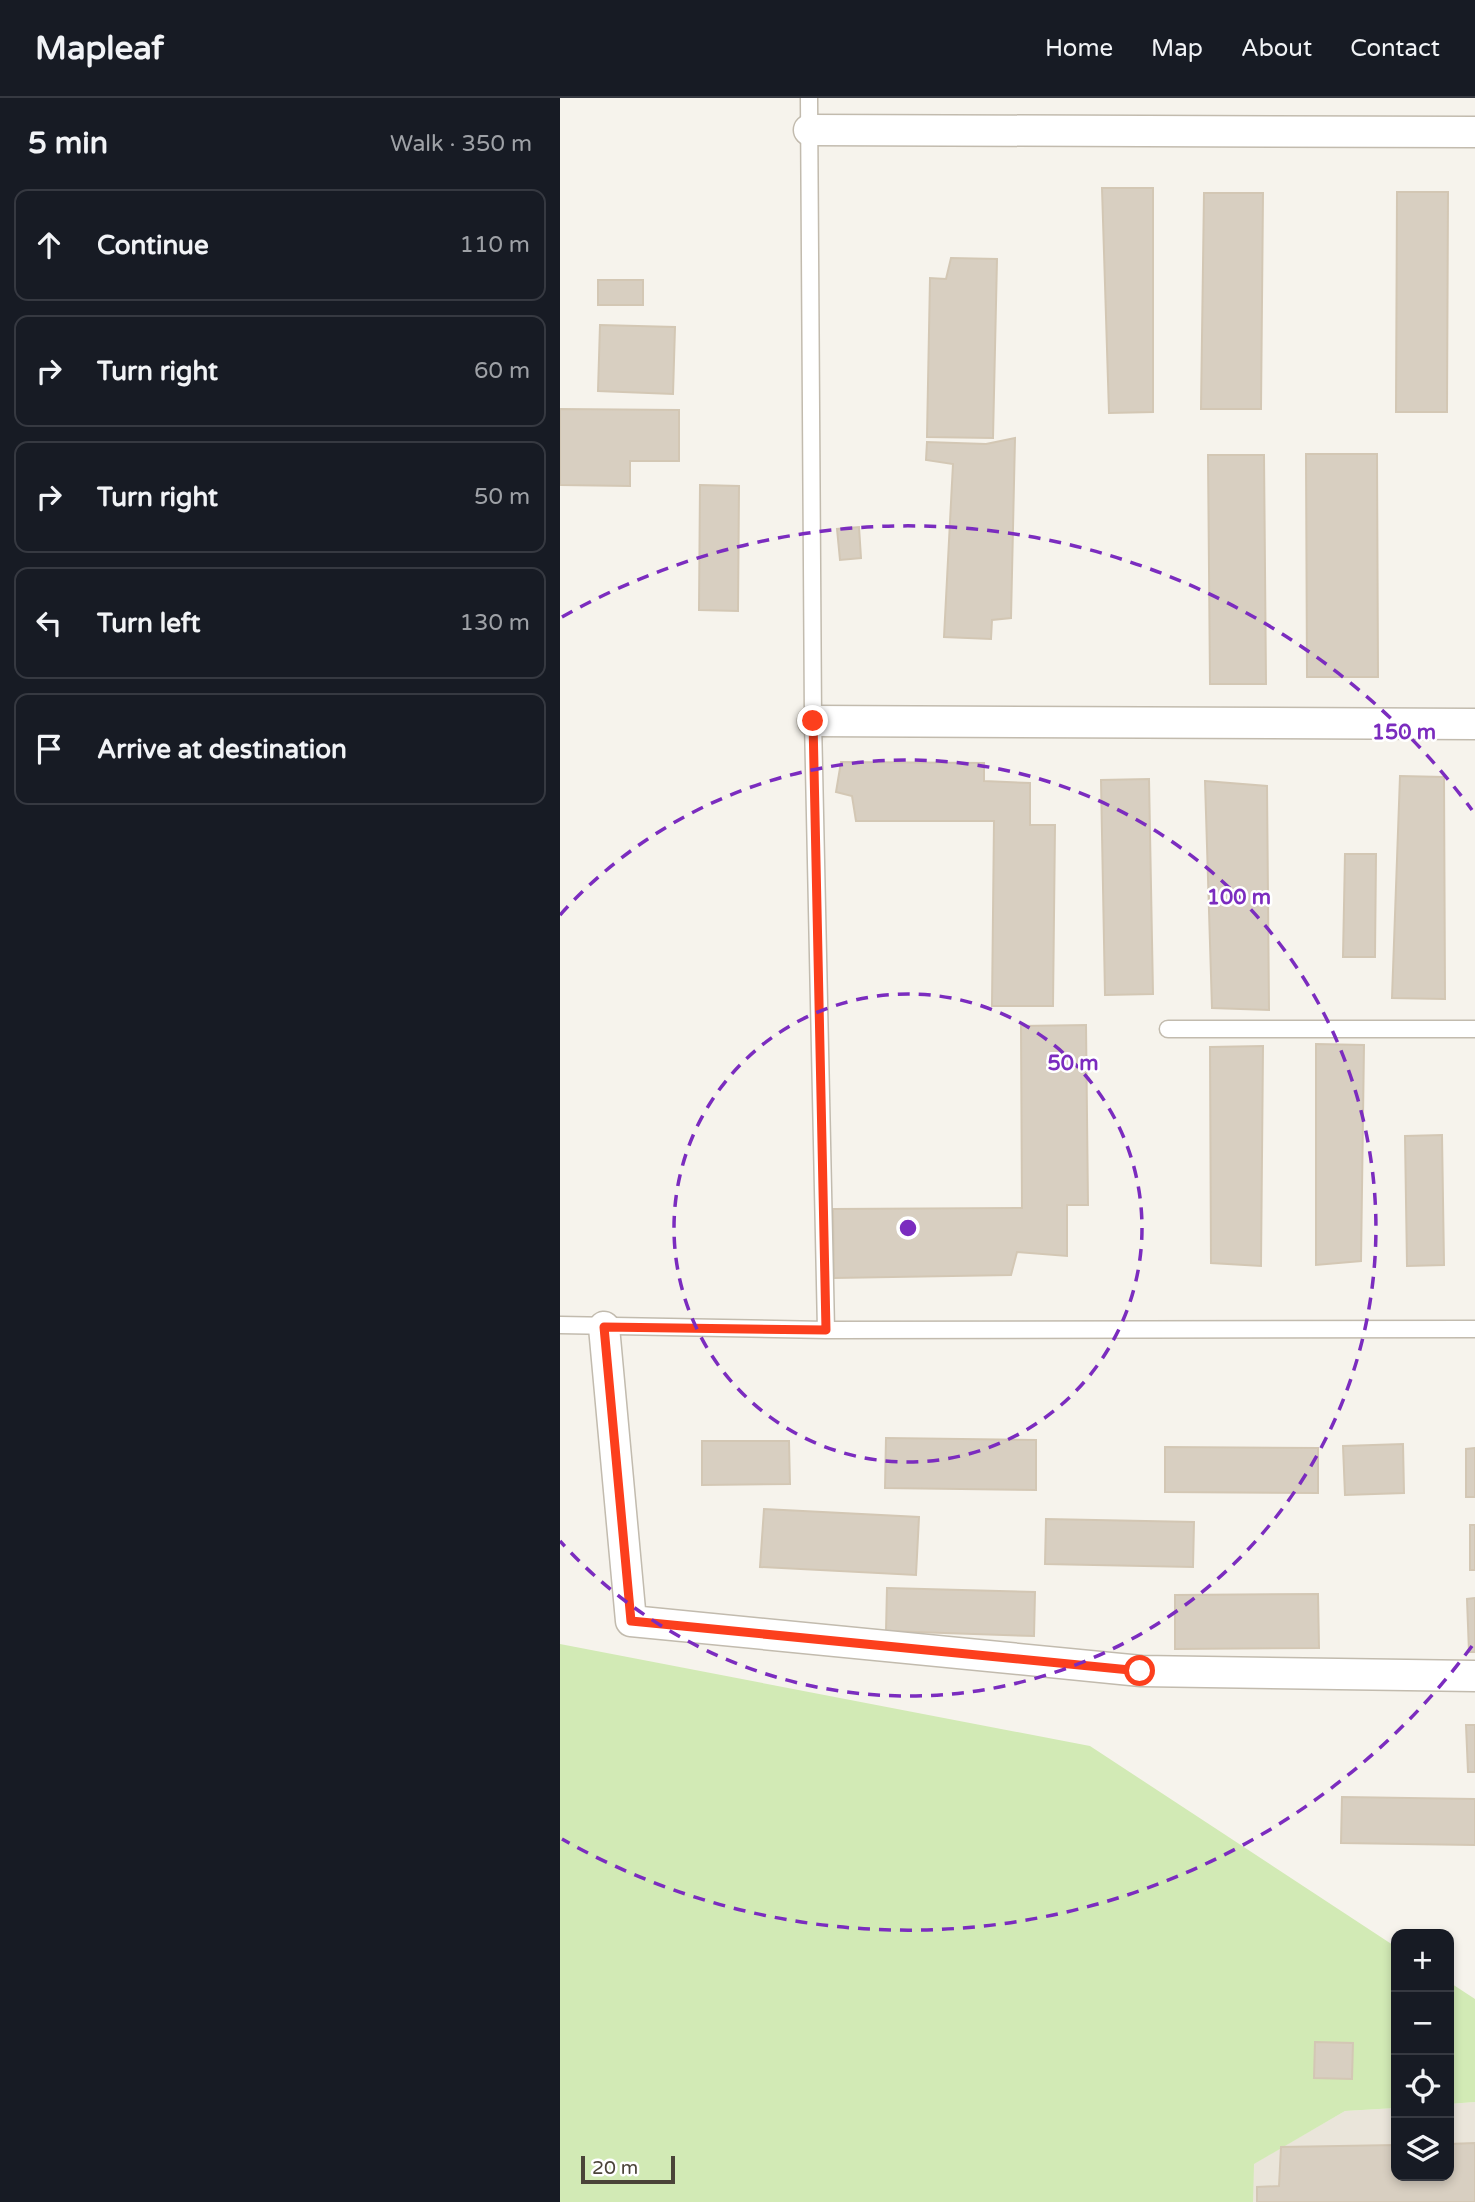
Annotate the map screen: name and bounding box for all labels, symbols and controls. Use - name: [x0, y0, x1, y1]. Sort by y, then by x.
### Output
- text: Mapleaf: [35, 29, 164, 68]
- text: Home: [1045, 34, 1113, 63]
- text: Map: [1151, 34, 1203, 63]
- text: About: [1241, 34, 1312, 63]
- text: Contact: [1350, 34, 1440, 63]
- text: 5 min: [28, 125, 108, 162]
- text: Walk · 350 m: [390, 130, 532, 158]
- icon: ahead: [30, 226, 68, 264]
- text: Continue: [97, 230, 209, 261]
- text: 110 m: [460, 231, 530, 259]
- icon: right: [30, 352, 68, 390]
- text: Turn right: [97, 356, 218, 387]
- text: 60 m: [474, 357, 530, 385]
- icon: right: [30, 478, 68, 516]
- text: Turn right: [97, 482, 218, 513]
- text: 50 m: [474, 483, 530, 511]
- icon: left: [30, 604, 68, 642]
- text: Turn left: [97, 608, 200, 639]
- text: 130 m: [460, 609, 530, 637]
- route end: [797, 705, 828, 736]
- text: 150 m: [1372, 720, 1436, 745]
- icon: arrive: [30, 730, 68, 768]
- text: Arrive at destination: [97, 734, 347, 765]
- text: 100 m: [1207, 885, 1271, 910]
- text: 50 m: [1047, 1051, 1099, 1076]
- centre of rings: [896, 1216, 920, 1240]
- route start: [1124, 1655, 1155, 1686]
- map controls: [1391, 1929, 1454, 2181]
- button: +: [1391, 1929, 1454, 1992]
- button: −: [1391, 1992, 1454, 2055]
- button: locate: [1391, 2055, 1454, 2118]
- button: layers: [1391, 2118, 1454, 2181]
- scale bar: [581, 2153, 676, 2185]
- text: 20 m: [592, 2157, 638, 2179]

